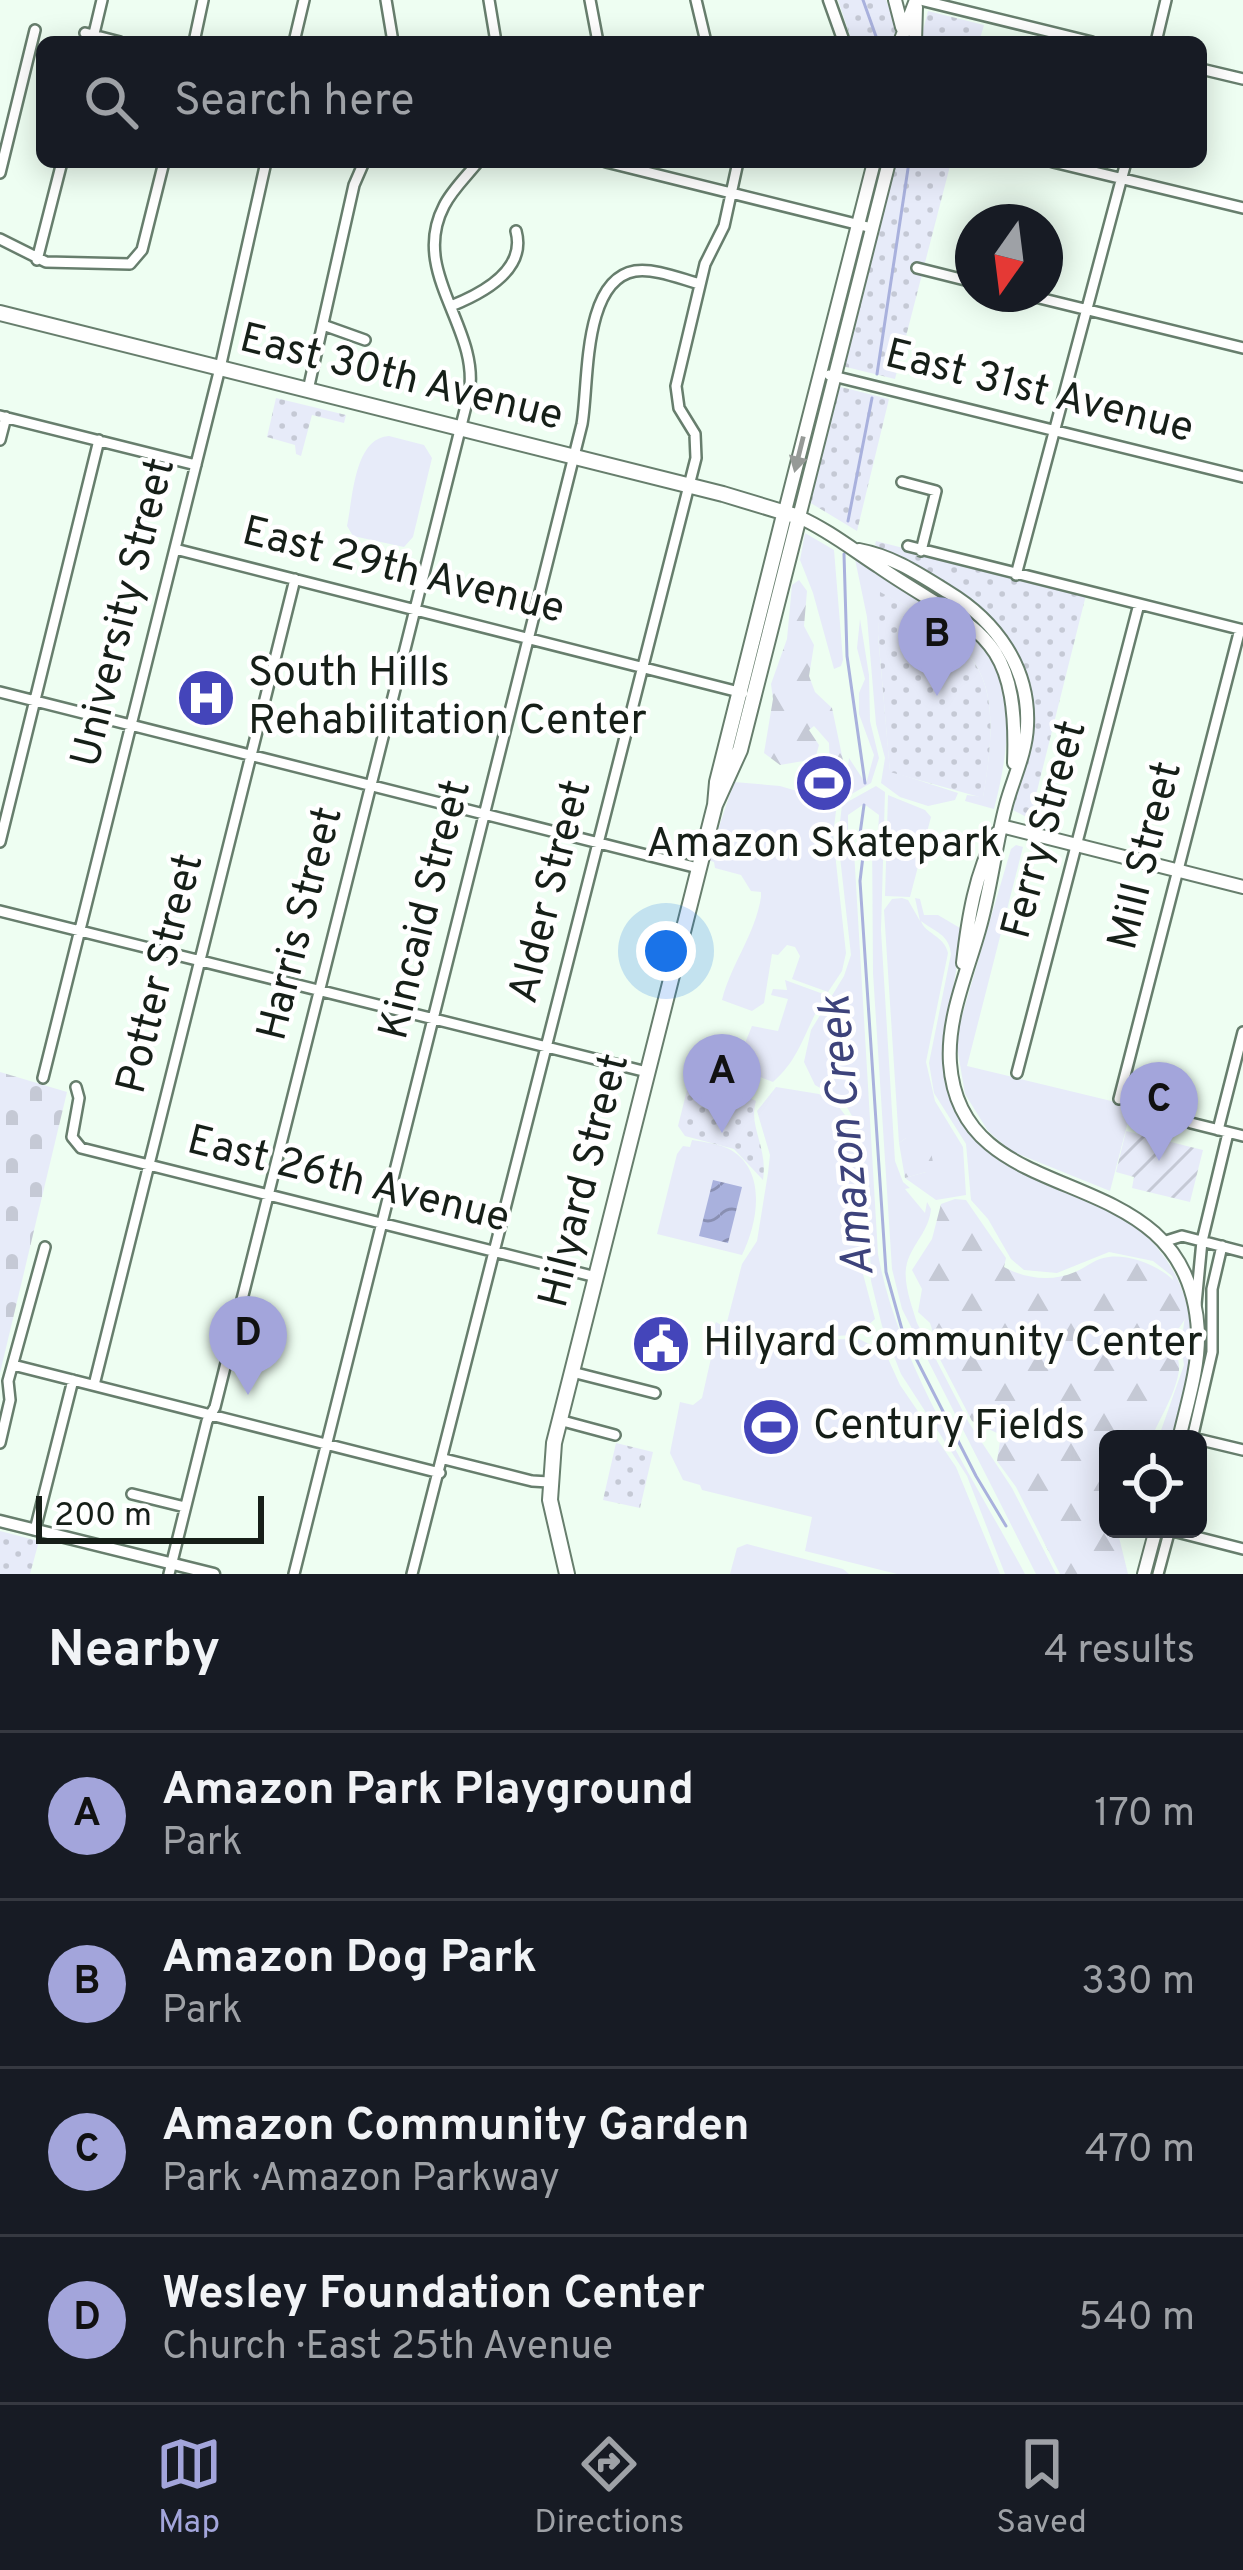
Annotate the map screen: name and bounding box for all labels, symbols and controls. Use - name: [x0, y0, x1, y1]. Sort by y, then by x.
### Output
- search box: [36, 36, 1207, 168]
- icon: search: [78, 69, 144, 135]
- text: Search here: [174, 74, 414, 131]
- north arrow: [955, 204, 1063, 312]
- street label: East 30th Avenue: [234, 313, 568, 445]
- street label: East 31st Avenue: [879, 329, 1199, 457]
- one-way arrow: [789, 436, 808, 473]
- street label: University Street: [61, 453, 189, 773]
- street label: East 29th Avenue: [236, 506, 570, 638]
- pin: B: [898, 597, 976, 696]
- place label: South Hills Rehabilitation Center: [248, 648, 647, 749]
- hospital icon: South Hills Rehabilitation Center: [175, 667, 237, 729]
- street label: Ferry Street: [991, 715, 1101, 945]
- sports icon: Amazon Skatepark: [793, 752, 855, 814]
- street label: Mill Street: [1098, 756, 1196, 956]
- street label: Kincaid Street: [369, 775, 485, 1045]
- street label: Alder Street: [499, 775, 605, 1009]
- street label: Harris Street: [247, 802, 357, 1046]
- place label: Amazon Skatepark: [646, 819, 1002, 872]
- street label: Potter Street: [107, 849, 217, 1099]
- your location: [636, 921, 696, 981]
- water label: Amazon Creek: [808, 992, 890, 1279]
- pin: A: [683, 1034, 761, 1133]
- street label: Hilyard Street: [529, 1049, 643, 1313]
- pin: C: [1120, 1062, 1198, 1161]
- street label: East 26th Avenue: [181, 1115, 515, 1247]
- pin: D: [209, 1296, 287, 1395]
- public building icon: Hilyard Community Center: [630, 1313, 692, 1375]
- place label: Hilyard Community Center: [703, 1318, 1203, 1371]
- sports icon: Century Fields: [740, 1396, 802, 1458]
- place label: Century Fields: [813, 1401, 1085, 1454]
- map controls: [1099, 1430, 1207, 1538]
- button: locate: [1099, 1430, 1207, 1538]
- scale bar: [36, 1490, 264, 1543]
- text: 200 m: [54, 1496, 152, 1538]
- text: Nearby: [48, 1620, 220, 1685]
- text: 4 results: [1044, 1628, 1195, 1677]
- text: Amazon Park Playground: [162, 1763, 694, 1820]
- text: A: [73, 1791, 101, 1840]
- text: 170 m: [1094, 1791, 1195, 1840]
- text: Park: [162, 1820, 243, 1869]
- text: Amazon Dog Park: [162, 1931, 537, 1988]
- text: B: [74, 1959, 100, 2008]
- text: 330 m: [1081, 1959, 1195, 2008]
- text: Park: [162, 1988, 243, 2037]
- text: Amazon Community Garden: [162, 2099, 750, 2156]
- text: C: [75, 2127, 99, 2176]
- text: 470 m: [1085, 2127, 1195, 2176]
- text: Park · Amazon Parkway: [162, 2156, 560, 2205]
- text: Wesley Foundation Center: [162, 2267, 705, 2324]
- text: D: [73, 2295, 101, 2344]
- text: 540 m: [1079, 2295, 1195, 2344]
- text: Church · East 25th Avenue: [162, 2324, 613, 2373]
- tab: Map: [156, 2431, 222, 2545]
- tab: Directions: [534, 2431, 684, 2545]
- tab: Saved: [996, 2431, 1087, 2545]

